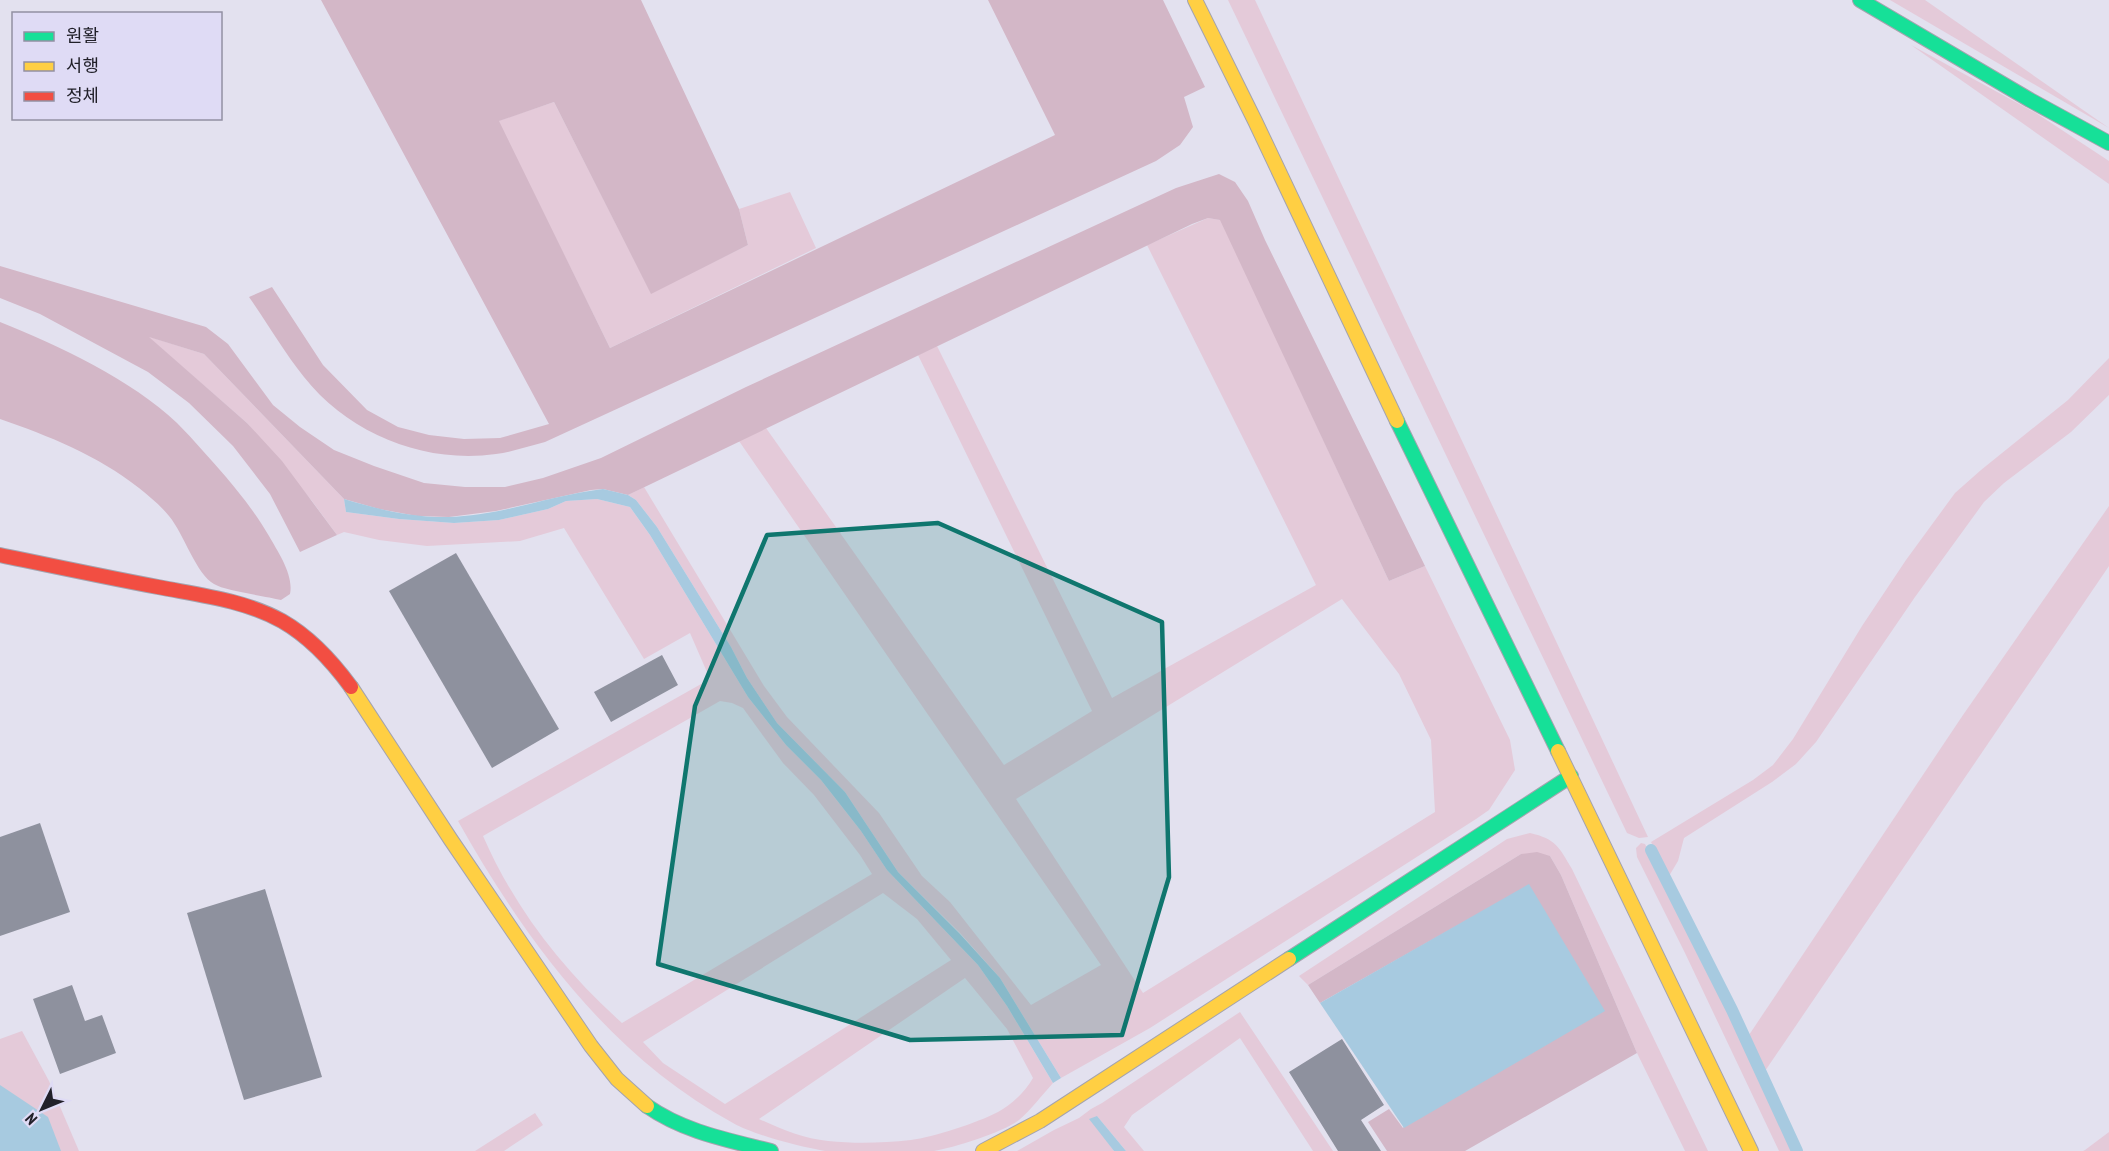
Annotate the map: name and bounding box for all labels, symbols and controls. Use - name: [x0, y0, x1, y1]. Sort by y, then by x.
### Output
- legend: [12, 12, 222, 120]
- text: 원활: [66, 24, 99, 47]
- text: 서행: [66, 54, 99, 77]
- text: 정체: [66, 84, 99, 107]
- north arrow: [12, 1079, 72, 1139]
- text: N: [21, 1109, 41, 1129]

